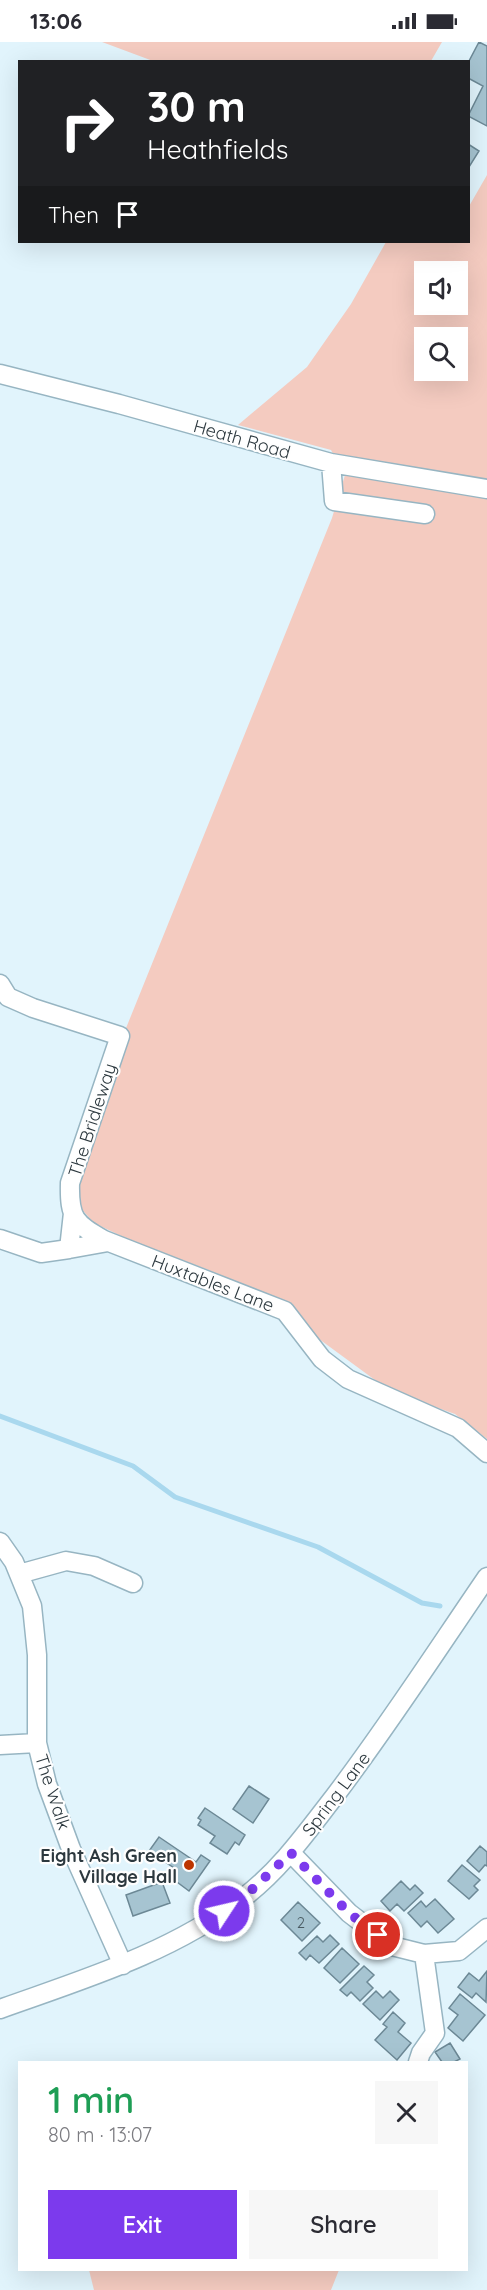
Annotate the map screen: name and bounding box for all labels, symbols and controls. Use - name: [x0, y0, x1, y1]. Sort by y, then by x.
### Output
- text: 13:06: [30, 7, 82, 35]
- text: 30 m: [147, 80, 246, 133]
- icon: right: [48, 84, 126, 162]
- text: Heathfields: [147, 132, 288, 166]
- icon: arrive: [111, 198, 144, 231]
- text: Then: [48, 201, 99, 229]
- map controls: [414, 261, 468, 381]
- button: sound: [414, 261, 468, 315]
- button: search: [414, 327, 468, 381]
- street label: Heath Road: [191, 414, 293, 464]
- street label: The Bridleway: [63, 1060, 121, 1180]
- street label: Huxtables Lane: [149, 1249, 277, 1317]
- street label: Spring Lane: [297, 1747, 375, 1841]
- street label: The Walk: [30, 1751, 76, 1833]
- place label: Eight Ash Green Village Hall: [40, 1844, 177, 1888]
- marker: Eight Ash Green Village Hall: [182, 1858, 196, 1872]
- position arrow: [192, 1879, 256, 1943]
- pin: [352, 1909, 403, 1960]
- house number: 2: [297, 1913, 305, 1932]
- icon: arrive: [361, 1918, 394, 1951]
- text: 1 min: [48, 2077, 134, 2122]
- button: close: [375, 2081, 438, 2144]
- text: 80 m · 13:07: [48, 2122, 152, 2147]
- button: Exit: [48, 2190, 237, 2259]
- button: Share: [249, 2190, 438, 2259]

